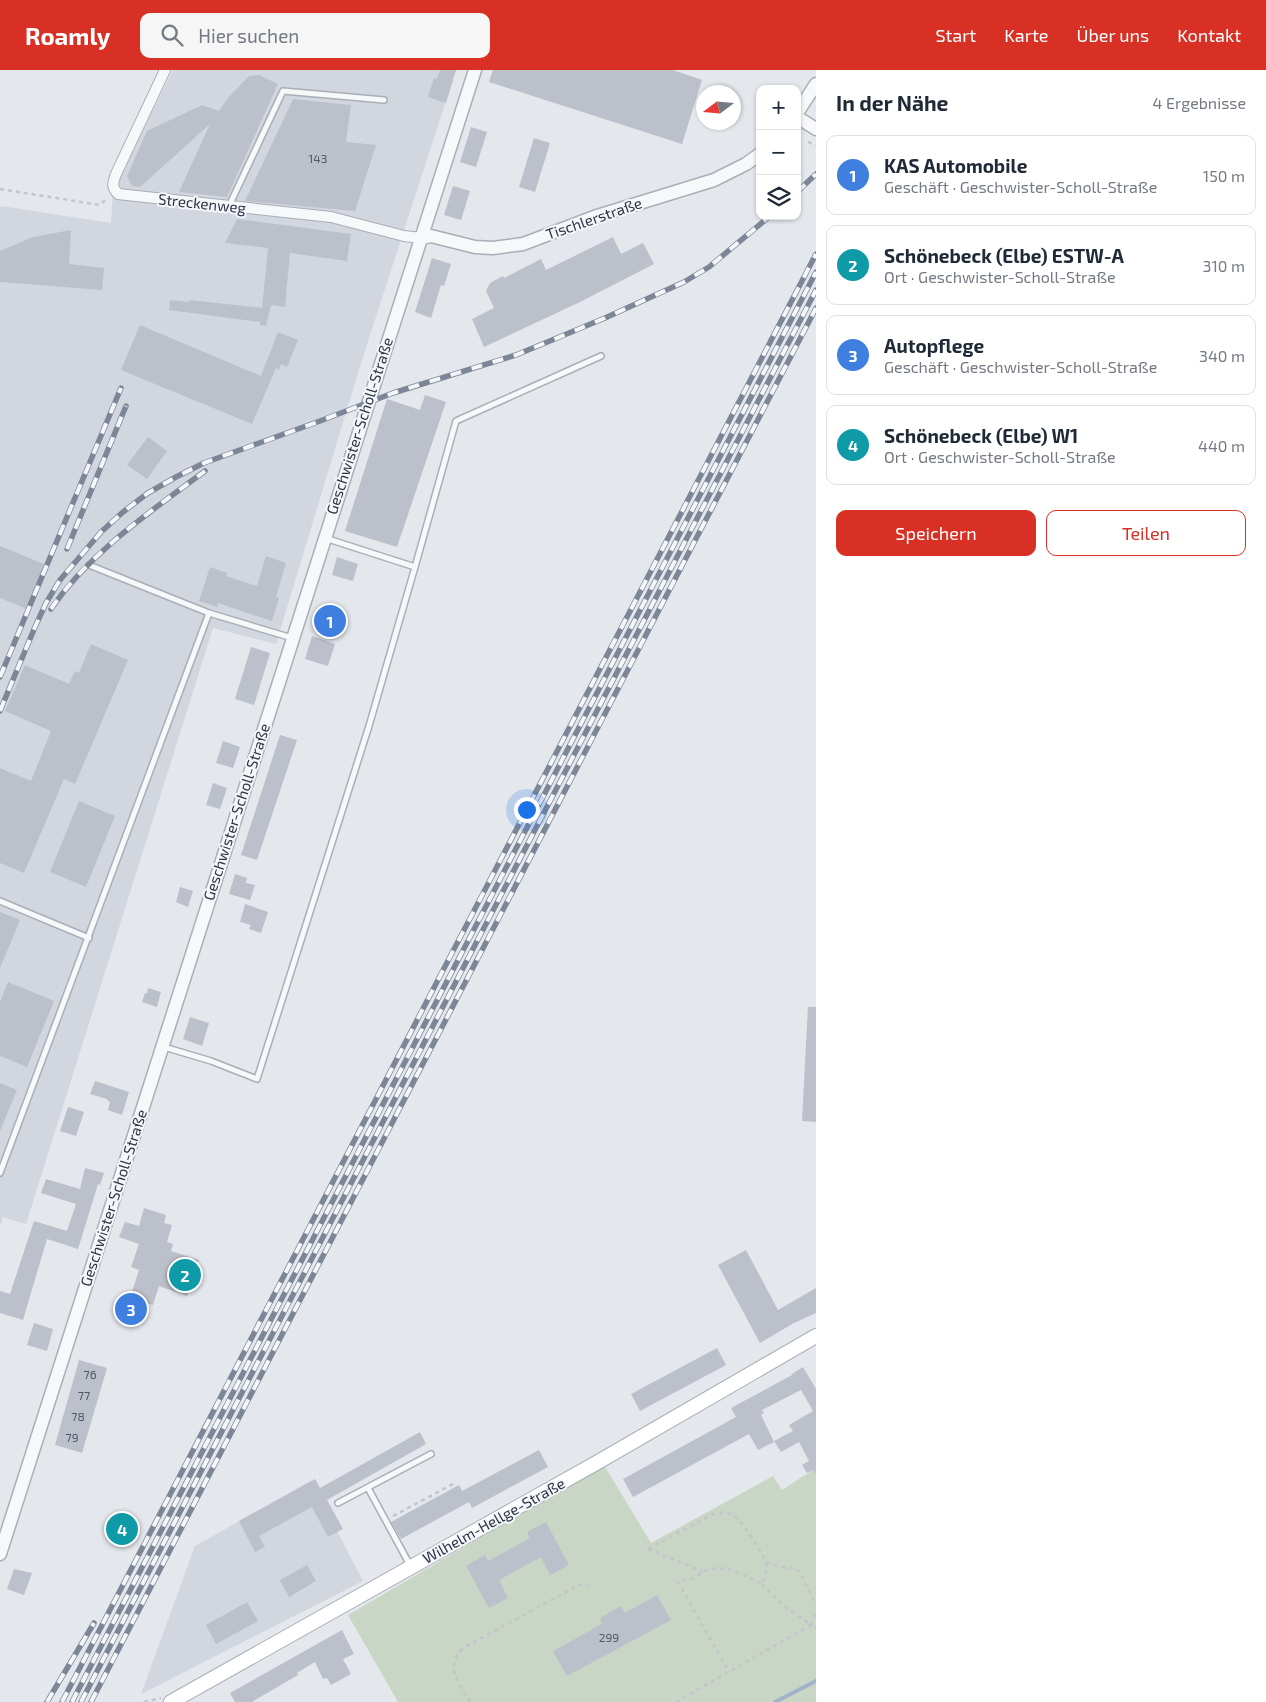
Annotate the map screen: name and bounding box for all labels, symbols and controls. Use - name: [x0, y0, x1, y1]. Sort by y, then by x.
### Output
- search box: [140, 13, 490, 58]
- text: Roamly: [25, 21, 110, 50]
- icon: search: [158, 21, 186, 49]
- text: Hier suchen: [198, 24, 299, 47]
- text: Start: [935, 24, 976, 46]
- text: Karte: [1004, 24, 1049, 46]
- text: Über uns: [1077, 24, 1149, 46]
- text: Kontakt: [1177, 24, 1241, 46]
- north arrow: [696, 85, 741, 130]
- map controls: [756, 85, 801, 220]
- button: +: [756, 85, 801, 130]
- text: In der Nähe: [836, 90, 948, 115]
- text: 4 Ergebnisse: [1153, 93, 1246, 112]
- button: −: [756, 130, 801, 175]
- house number: 143: [309, 151, 327, 165]
- text: KAS Automobile: [884, 154, 1027, 177]
- text: 1: [850, 166, 856, 185]
- text: 150 m: [1203, 166, 1245, 185]
- button: layers: [756, 175, 801, 220]
- text: Geschäft · Geschwister-Scholl-Straße: [884, 177, 1157, 196]
- street label: Streckenweg: [157, 189, 248, 217]
- street label: Tischlerstraße: [543, 193, 644, 243]
- text: Schönebeck (Elbe) ESTW-A: [884, 244, 1124, 267]
- text: 2: [848, 256, 858, 275]
- text: 310 m: [1203, 256, 1245, 275]
- text: Ort · Geschwister-Scholl-Straße: [884, 267, 1116, 286]
- text: Autopflege: [884, 334, 984, 357]
- street label: Geschwister-Scholl-Straße: [322, 335, 396, 517]
- text: 3: [848, 346, 858, 365]
- text: 340 m: [1199, 346, 1245, 365]
- text: Geschäft · Geschwister-Scholl-Straße: [884, 357, 1157, 376]
- text: Schönebeck (Elbe) W1: [884, 424, 1078, 447]
- text: 4: [848, 436, 858, 455]
- text: 440 m: [1198, 436, 1245, 455]
- text: Ort · Geschwister-Scholl-Straße: [884, 447, 1116, 466]
- button: Speichern: [836, 510, 1036, 556]
- button: Teilen: [1046, 510, 1246, 556]
- pin: 1: [314, 602, 346, 640]
- street label: Geschwister-Scholl-Straße: [199, 721, 273, 903]
- your location: [514, 797, 540, 823]
- street label: Geschwister-Scholl-Straße: [76, 1107, 150, 1289]
- pin: 2: [169, 1256, 201, 1294]
- pin: 3: [115, 1290, 147, 1328]
- house number: 76: [83, 1367, 97, 1381]
- house number: 77: [78, 1388, 90, 1402]
- house number: 78: [71, 1409, 85, 1423]
- house number: 79: [65, 1430, 79, 1444]
- street label: Wilhelm-Hellge-Straße: [419, 1473, 568, 1567]
- pin: 4: [106, 1510, 138, 1548]
- house number: 299: [599, 1630, 619, 1644]

